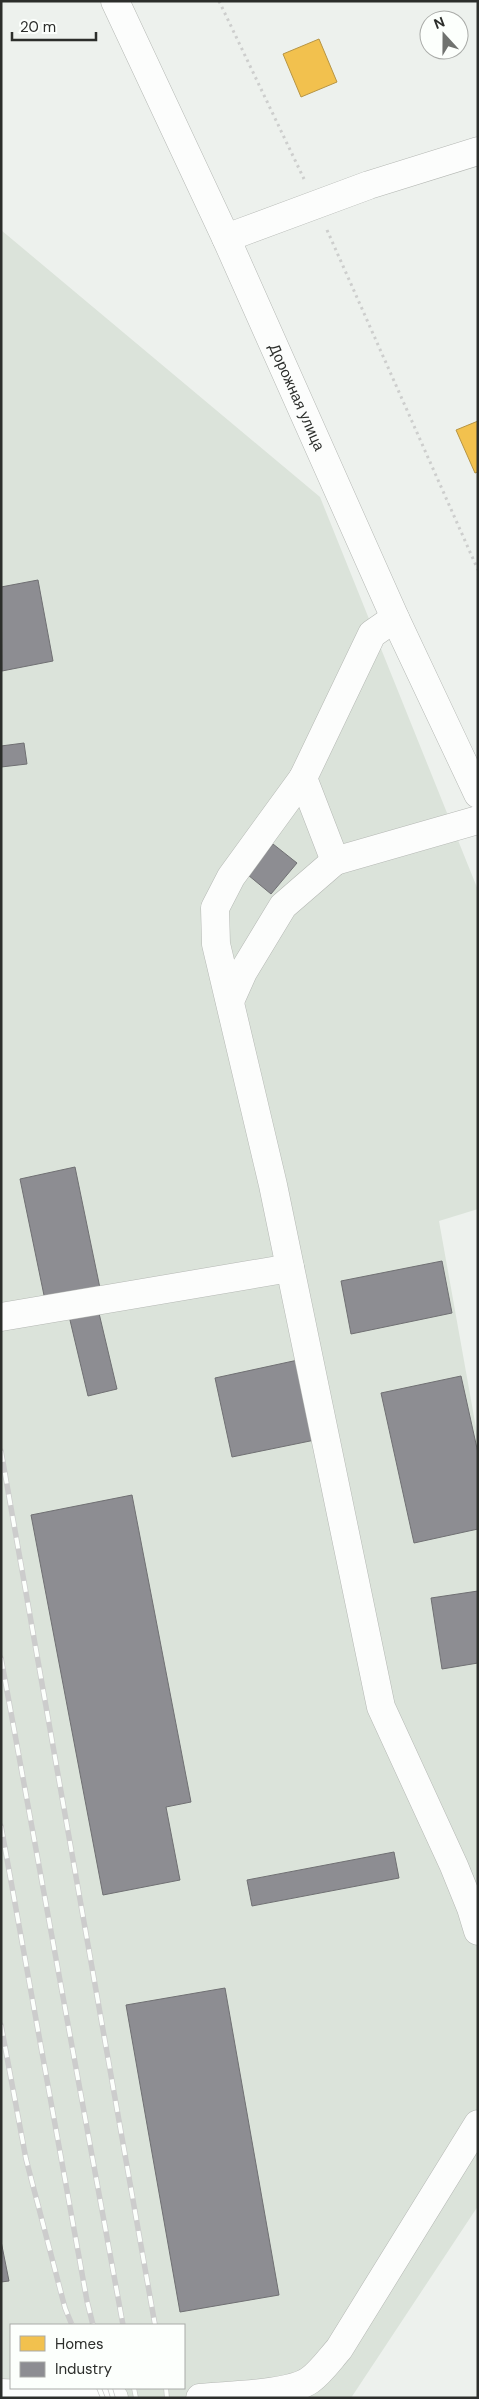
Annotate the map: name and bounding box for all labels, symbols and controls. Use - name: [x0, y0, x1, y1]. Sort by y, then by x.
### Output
- scale bar: [12, 10, 96, 42]
- north arrow: [419, 10, 469, 60]
- text: N: [431, 13, 447, 33]
- text: 20 m: [20, 17, 56, 37]
- street label: Дорожная улица: [264, 341, 330, 455]
- legend: [10, 2324, 185, 2389]
- text: Homes: [55, 2334, 104, 2354]
- text: Industry: [55, 2359, 113, 2379]

